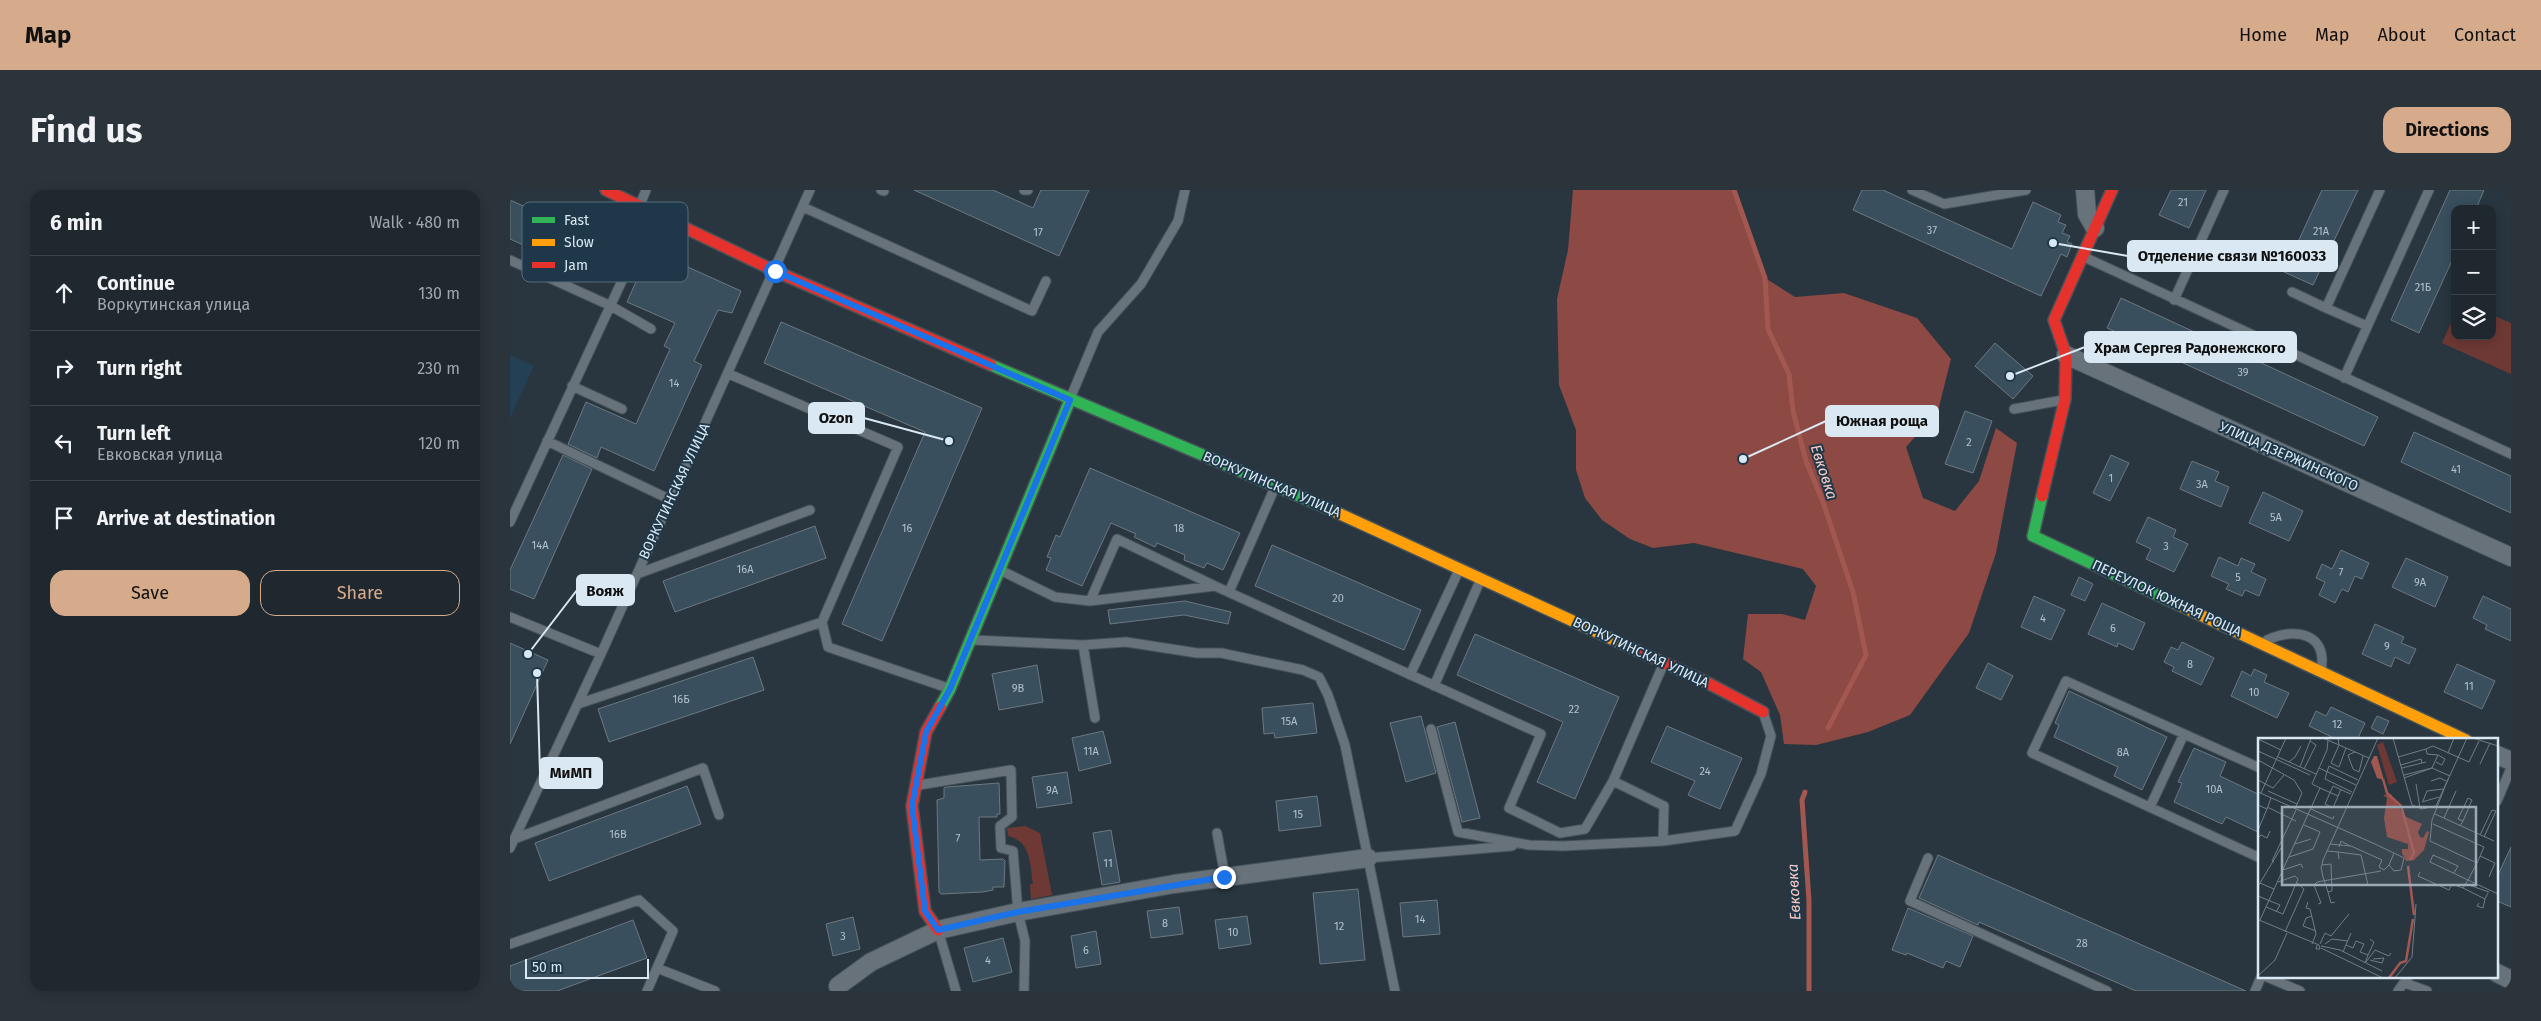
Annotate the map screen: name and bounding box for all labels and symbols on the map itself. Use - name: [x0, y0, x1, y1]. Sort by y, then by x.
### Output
- house number: 21: [2178, 196, 2188, 209]
- legend: [522, 202, 688, 282]
- text: Fast: [564, 212, 590, 229]
- house number: 37: [1927, 224, 1937, 237]
- house number: 21А: [2313, 225, 2330, 238]
- house number: 17: [1033, 226, 1043, 239]
- text: Slow: [564, 234, 594, 251]
- callout: Отделение связи №160033: [2128, 241, 2337, 271]
- text: Отделение связи №160033: [2138, 247, 2326, 265]
- text: Jam: [564, 257, 588, 274]
- route start: [764, 260, 787, 283]
- house number: 21Б: [2415, 281, 2432, 294]
- callout: Храм Сергея Радонежского: [2085, 332, 2296, 362]
- text: Храм Сергея Радонежского: [2093, 339, 2286, 357]
- house number: 39: [2237, 366, 2249, 379]
- house number: 14: [669, 377, 679, 390]
- callout: Ozon: [809, 403, 864, 433]
- callout: Южная роща: [1826, 406, 1938, 436]
- text: Ozon: [819, 409, 853, 427]
- text: Южная роща: [1836, 412, 1928, 430]
- street label: УЛИЦА ДЗЕРЖИНСКОГО: [2217, 418, 2361, 495]
- street label: ВОРКУТИНСКАЯ УЛИЦА: [635, 420, 713, 562]
- house number: 2: [1966, 436, 1972, 449]
- water label: Евковка: [1807, 442, 1841, 502]
- street label: ВОРКУТИНСКАЯ УЛИЦА: [1200, 448, 1343, 521]
- house number: 41: [2451, 463, 2461, 476]
- house number: 1: [2109, 472, 2113, 485]
- house number: 3А: [2196, 478, 2209, 491]
- house number: 5А: [2270, 511, 2283, 524]
- house number: 16: [902, 522, 912, 535]
- house number: 18: [1174, 522, 1184, 535]
- house number: 14А: [532, 539, 549, 552]
- house number: 3: [2163, 540, 2169, 553]
- street label: ПЕРЕУЛОК ЮЖНАЯ РОЩА: [2089, 556, 2244, 641]
- house number: 16А: [737, 563, 754, 576]
- house number: 7: [2339, 566, 2344, 579]
- house number: 5: [2235, 571, 2241, 584]
- callout: Вояж: [577, 575, 634, 605]
- house number: 9А: [2414, 576, 2427, 589]
- text: Вояж: [586, 582, 624, 600]
- house number: 20: [1332, 592, 1344, 605]
- house number: 4: [2040, 612, 2046, 625]
- street label: ВОРКУТИНСКАЯ УЛИЦА: [1570, 613, 1712, 691]
- house number: 6: [2110, 622, 2116, 635]
- house number: 9: [2384, 640, 2390, 653]
- house number: 8: [2187, 658, 2193, 671]
- house number: 11: [2464, 680, 2474, 693]
- house number: 9В: [1012, 682, 1025, 695]
- house number: 10: [2249, 686, 2259, 699]
- house number: 16Б: [673, 693, 690, 706]
- house number: 22: [1569, 703, 1579, 716]
- house number: 15А: [1281, 715, 1298, 728]
- house number: 12: [2332, 718, 2342, 731]
- inset map: [2258, 738, 2498, 978]
- house number: 11А: [1083, 745, 1100, 758]
- house number: 8А: [2117, 746, 2130, 759]
- callout: МиМП: [540, 758, 602, 788]
- text: МиМП: [550, 764, 592, 782]
- house number: 24: [1700, 765, 1711, 778]
- house number: 10А: [2205, 783, 2223, 796]
- house number: 9А: [1046, 784, 1059, 797]
- house number: 15: [1293, 808, 1304, 821]
- house number: 16В: [609, 828, 627, 841]
- house number: 7: [956, 832, 961, 845]
- house number: 11: [1103, 857, 1113, 870]
- water label: Евковка: [1784, 863, 1804, 921]
- route end: [1213, 866, 1236, 889]
- house number: 14: [1415, 913, 1425, 926]
- house number: 8: [1162, 917, 1168, 930]
- house number: 12: [1334, 920, 1344, 933]
- house number: 10: [1228, 926, 1238, 939]
- house number: 3: [840, 930, 846, 943]
- house number: 28: [2076, 937, 2088, 950]
- house number: 6: [1083, 944, 1089, 957]
- house number: 4: [985, 954, 991, 967]
- scale bar: [525, 956, 649, 979]

